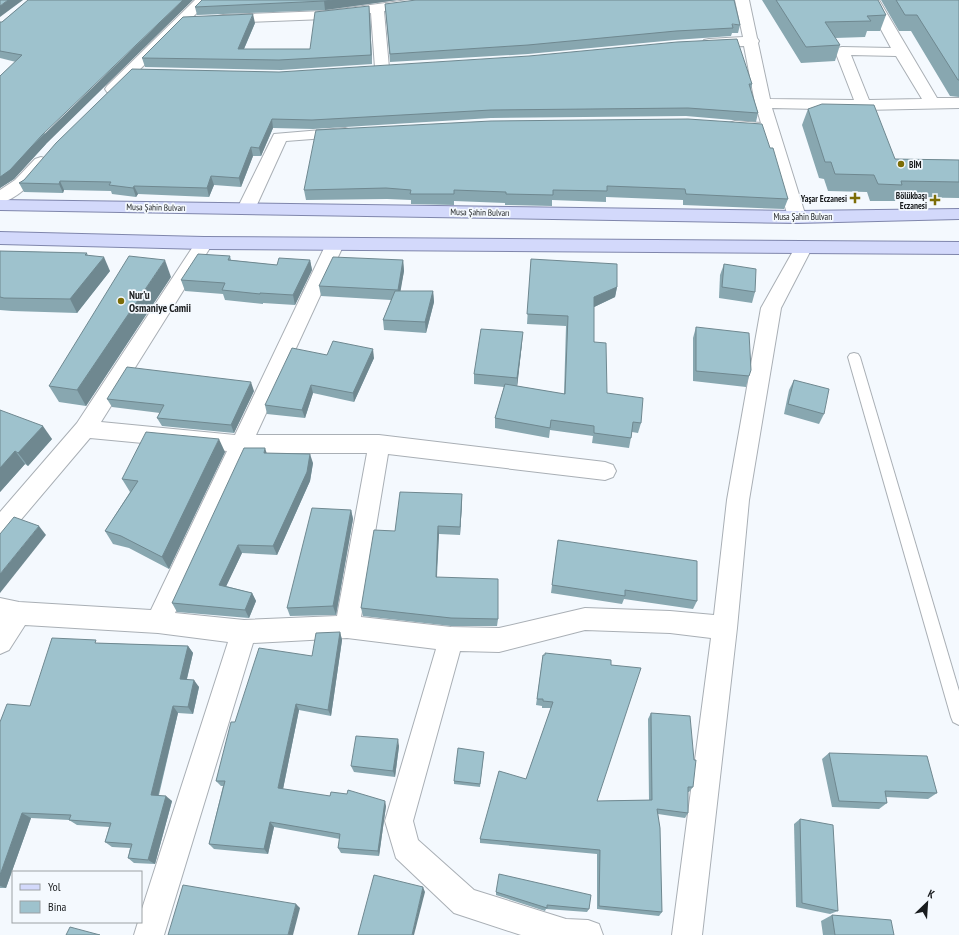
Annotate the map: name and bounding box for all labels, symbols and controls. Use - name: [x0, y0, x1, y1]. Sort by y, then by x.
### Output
- marker: BİM: [896, 159, 906, 169]
- place label: BİM: [909, 159, 922, 170]
- place label: Bölükbaşı Eczanesi: [896, 190, 927, 211]
- place label: Yaşar Eczanesi: [800, 193, 847, 204]
- marker: Yaşar Eczanesi: [850, 193, 860, 203]
- marker: Bölükbaşı Eczanesi: [930, 195, 940, 205]
- street label: Musa Şahin Bulvarı: [126, 201, 186, 213]
- street label: Musa Şahin Bulvarı: [450, 206, 510, 218]
- street label: Musa Şahin Bulvarı: [773, 211, 833, 222]
- place label: Nur'u Osmaniye Camii: [129, 288, 192, 315]
- marker: Nur'u Osmaniye Camii: [116, 296, 126, 306]
- legend: [12, 871, 142, 923]
- text: Yol: [48, 879, 61, 894]
- north arrow: [907, 883, 947, 923]
- text: K: [926, 886, 937, 902]
- text: Bina: [48, 899, 67, 914]

